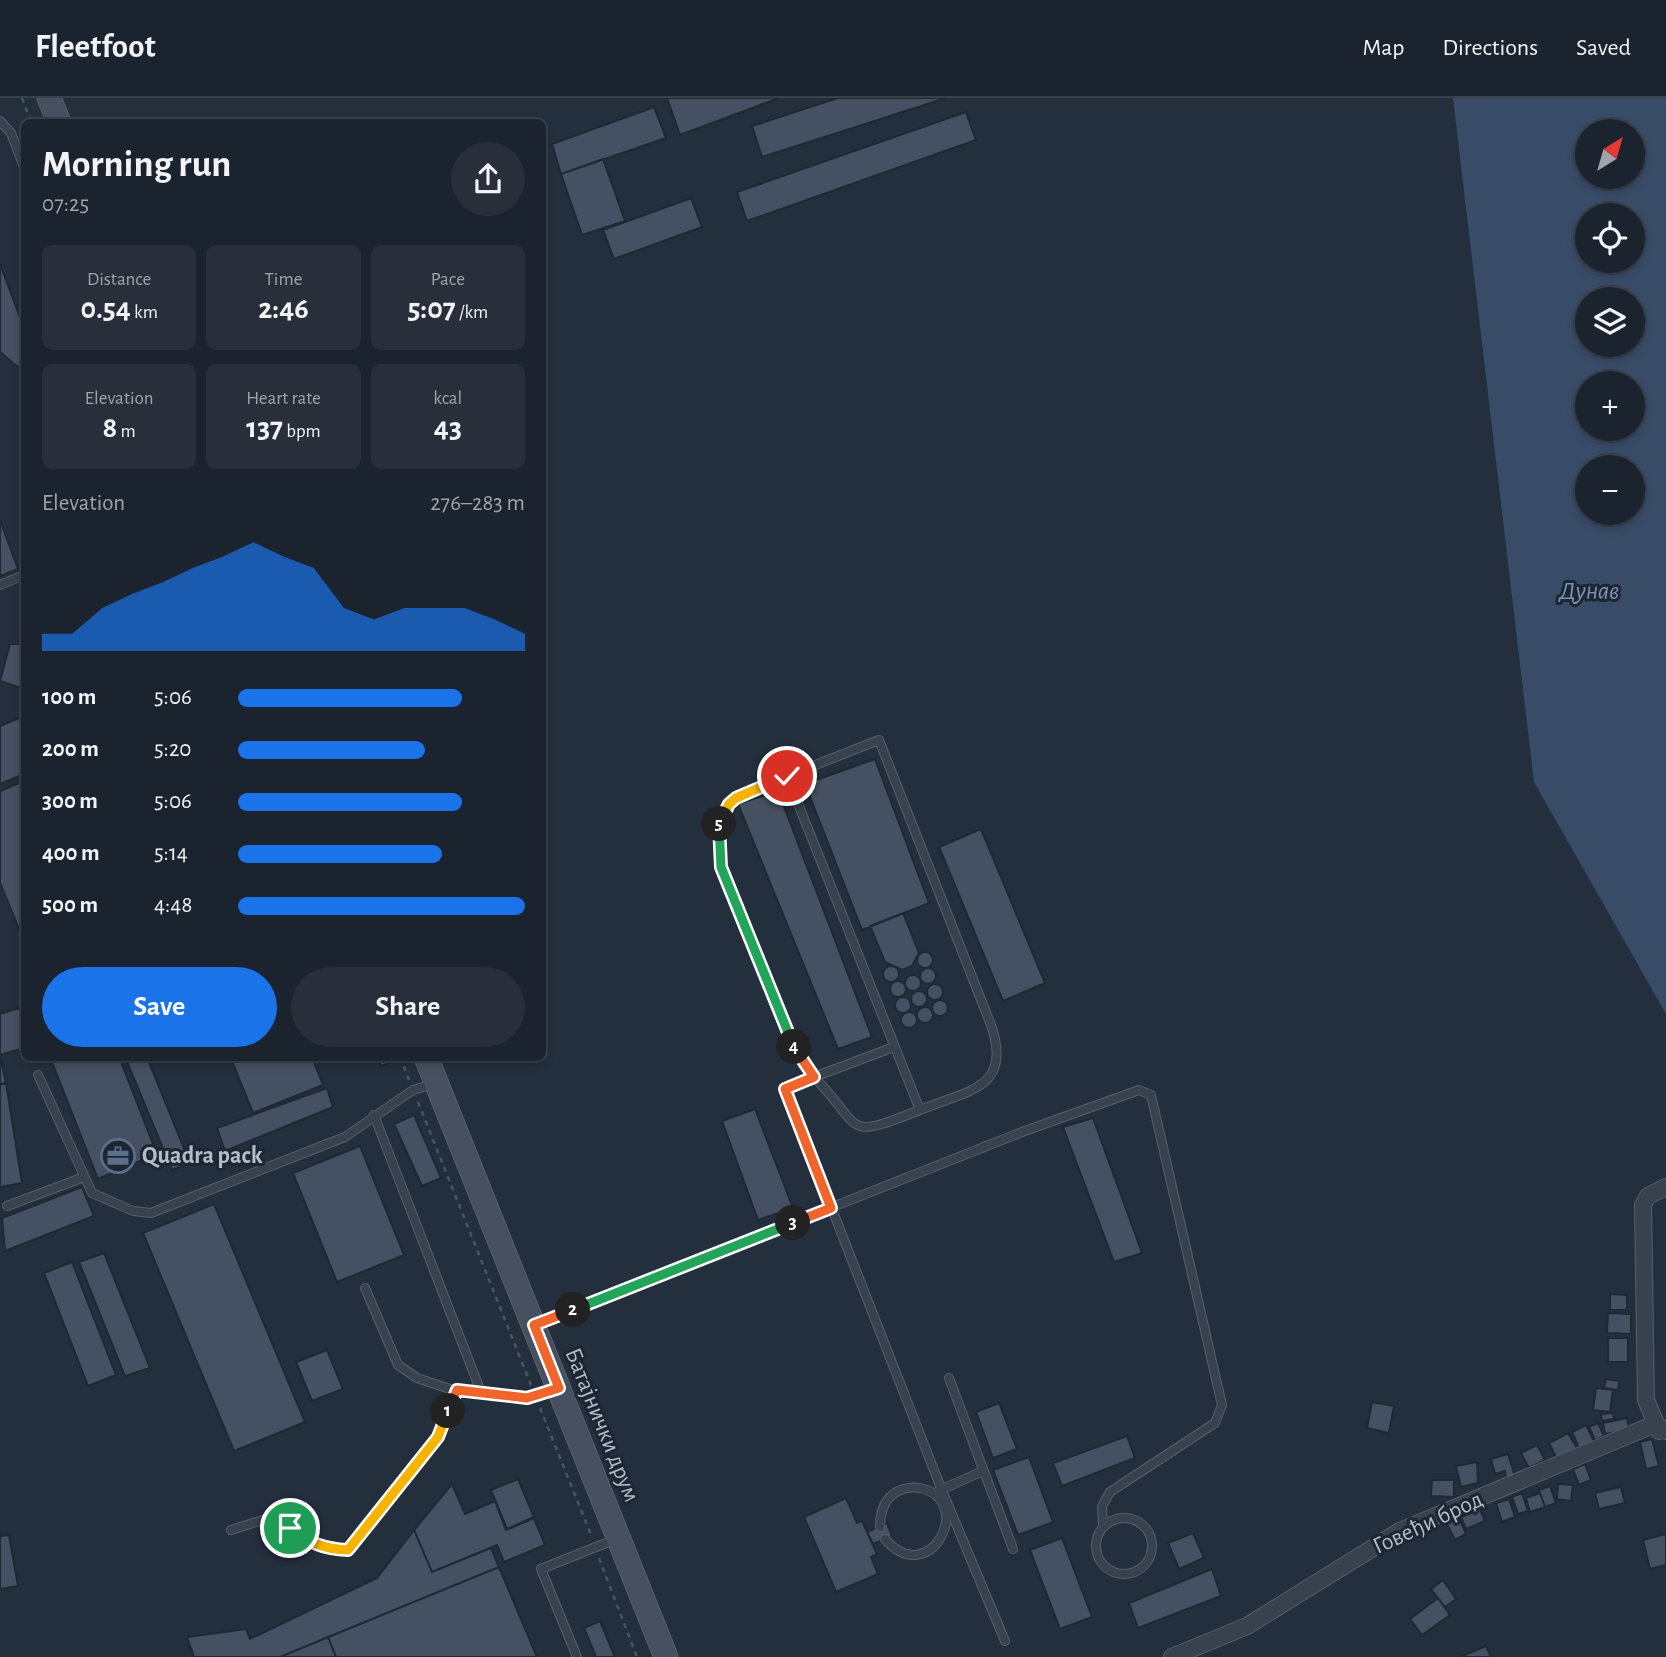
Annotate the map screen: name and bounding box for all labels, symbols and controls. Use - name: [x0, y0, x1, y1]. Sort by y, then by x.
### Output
- text: Fleetfoot: [35, 31, 156, 64]
- text: Map: [1362, 36, 1404, 60]
- text: Directions: [1442, 36, 1538, 60]
- text: Saved: [1576, 36, 1631, 60]
- north arrow: [1575, 119, 1645, 189]
- map controls: [1575, 119, 1645, 525]
- button: share: [451, 142, 525, 216]
- text: Morning run: [42, 146, 231, 184]
- text: 07:25: [42, 193, 89, 216]
- button: locate: [1575, 203, 1645, 273]
- text: Distance: [87, 270, 151, 289]
- text: Time: [265, 270, 302, 289]
- text: Pace: [431, 270, 465, 289]
- button: layers: [1575, 287, 1645, 357]
- text: 0.54: [80, 294, 131, 324]
- text: 2:46: [258, 294, 309, 324]
- text: 5:07: [407, 294, 456, 324]
- text: km: [131, 303, 158, 322]
- text: /km: [456, 303, 488, 322]
- button: +: [1575, 371, 1645, 441]
- text: Elevation: [85, 389, 154, 408]
- text: Heart rate: [246, 389, 321, 408]
- text: kcal: [433, 389, 462, 408]
- text: 8: [103, 413, 117, 443]
- text: 137: [246, 413, 283, 443]
- text: 43: [434, 413, 462, 443]
- text: m: [117, 422, 136, 441]
- text: bpm: [283, 422, 321, 441]
- button: −: [1575, 455, 1645, 525]
- text: Elevation: [42, 492, 125, 515]
- text: 276–283 m: [430, 492, 525, 515]
- water label: Дунав: [1558, 578, 1619, 604]
- text: 100 m: [42, 686, 96, 709]
- text: 5:06: [154, 686, 192, 709]
- text: 200 m: [42, 738, 99, 761]
- text: 5:20: [154, 738, 192, 761]
- pin: [757, 746, 817, 806]
- icon: check: [768, 757, 806, 795]
- text: 300 m: [42, 790, 98, 813]
- text: 5:06: [154, 790, 192, 813]
- pin: 5: [702, 806, 736, 842]
- text: 5: [714, 814, 723, 833]
- text: 400 m: [42, 842, 100, 865]
- text: 5:14: [154, 842, 188, 865]
- text: 500 m: [42, 894, 98, 917]
- text: 4:48: [154, 894, 192, 917]
- button: Save: [42, 967, 277, 1047]
- button: Share: [291, 967, 525, 1047]
- pin: 4: [776, 1030, 812, 1065]
- text: 4: [789, 1037, 798, 1056]
- office icon: Quadra pack: [99, 1137, 137, 1175]
- place label: Quadra pack: [142, 1144, 263, 1168]
- pin: 3: [776, 1206, 810, 1240]
- text: 3: [788, 1213, 797, 1232]
- pin: 2: [556, 1292, 590, 1328]
- text: 2: [568, 1300, 577, 1319]
- street label: Батајнички друм: [560, 1345, 644, 1505]
- pin: 1: [430, 1394, 466, 1428]
- text: 1: [444, 1401, 451, 1420]
- street label: Говеђи брод: [1369, 1487, 1487, 1559]
- pin: [260, 1498, 320, 1558]
- icon: arrive: [271, 1509, 309, 1547]

